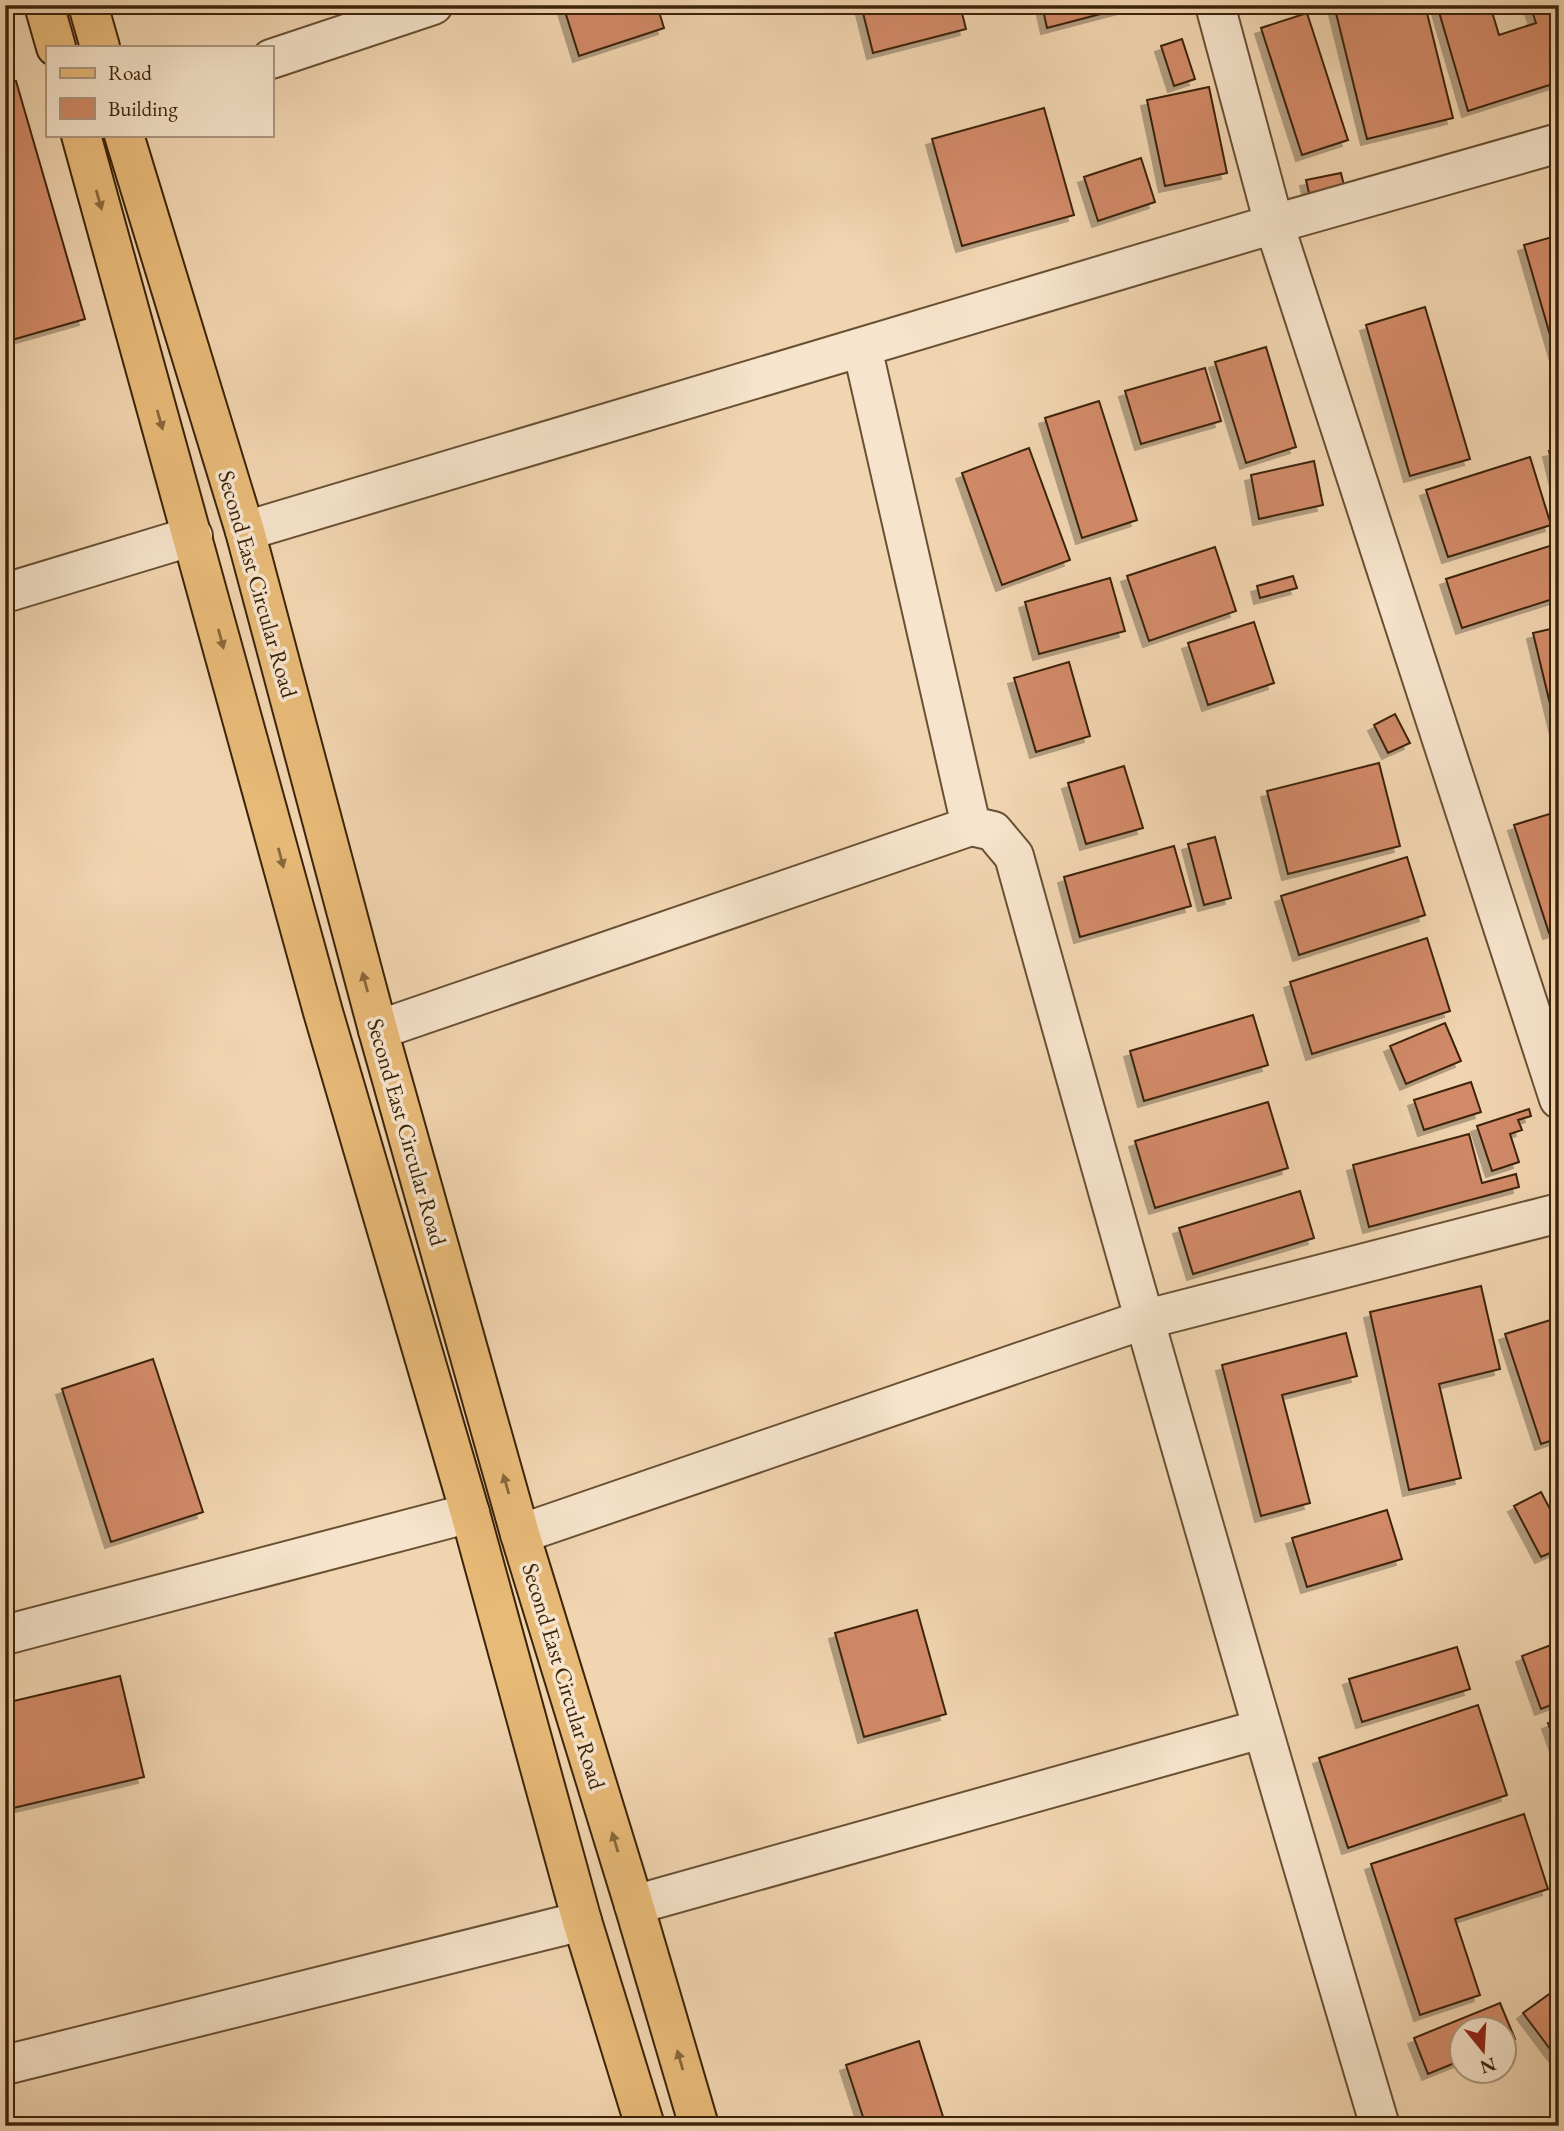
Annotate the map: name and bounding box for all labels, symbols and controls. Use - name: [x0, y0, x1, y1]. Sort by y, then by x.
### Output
- legend: [46, 46, 273, 136]
- text: Road: [108, 59, 152, 86]
- text: Building: [108, 95, 178, 122]
- one-way arrow: [94, 190, 105, 212]
- one-way arrow: [156, 409, 166, 430]
- street label: Second East Circular Road: [211, 467, 305, 702]
- one-way arrow: [216, 628, 227, 650]
- one-way arrow: [276, 847, 287, 869]
- one-way arrow: [359, 971, 370, 993]
- street label: Second East Circular Road: [360, 1015, 454, 1250]
- one-way arrow: [500, 1473, 510, 1494]
- street label: Second East Circular Road: [515, 1559, 613, 1793]
- one-way arrow: [609, 1831, 620, 1852]
- north arrow: [1448, 2016, 1518, 2086]
- one-way arrow: [674, 2049, 684, 2070]
- text: N: [1476, 2051, 1499, 2080]

